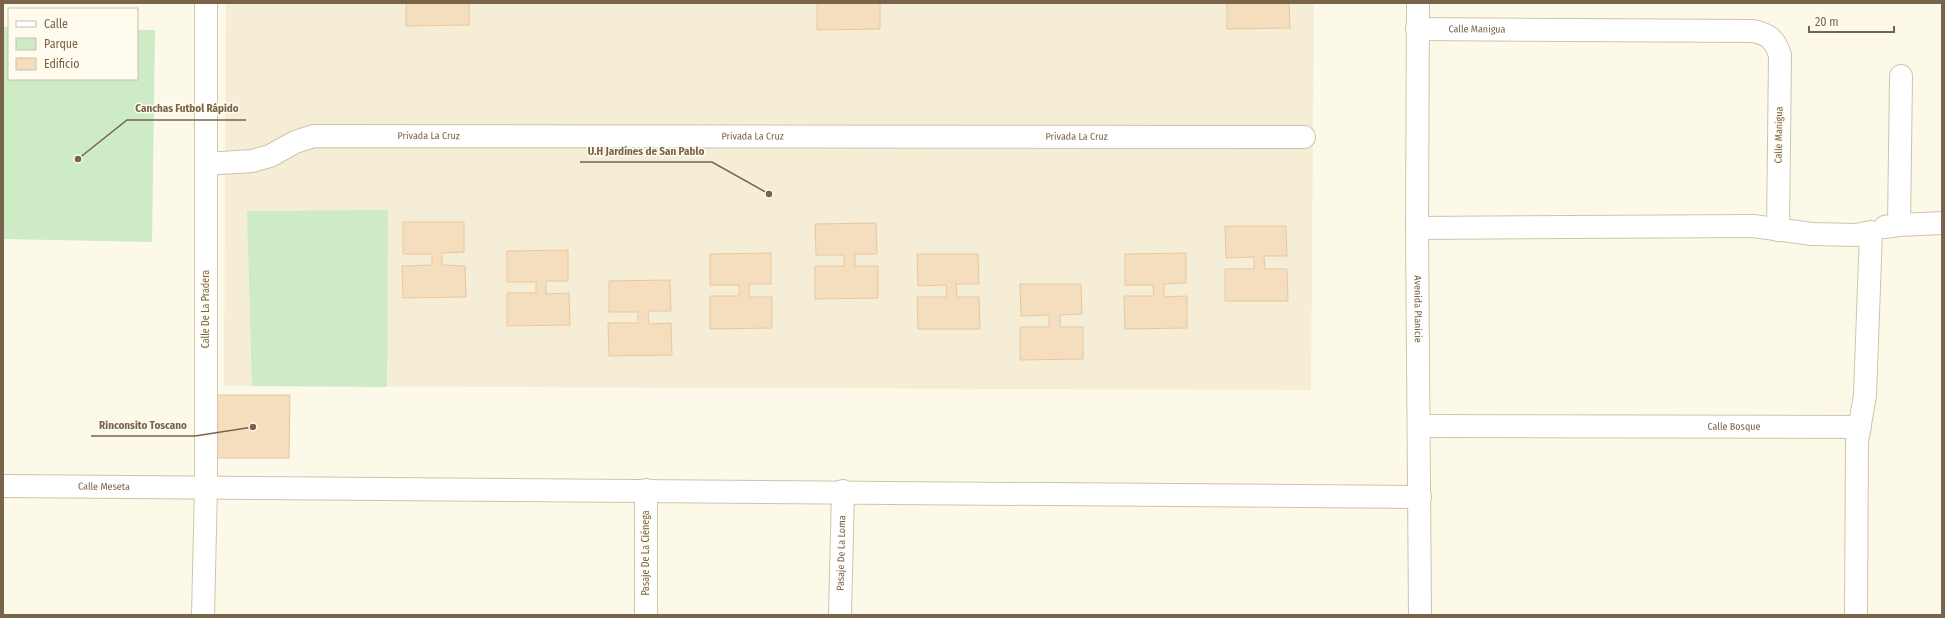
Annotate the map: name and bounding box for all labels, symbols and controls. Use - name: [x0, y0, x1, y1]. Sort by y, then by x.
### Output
- legend: [8, 8, 138, 80]
- scale bar: [1809, 8, 1894, 34]
- text: 20 m: [1815, 15, 1839, 29]
- text: Calle: [44, 17, 68, 31]
- street label: Calle Manigua: [1448, 23, 1506, 36]
- text: Parque: [44, 37, 78, 51]
- text: Edificio: [44, 57, 80, 71]
- callout: Canchas Futbol Rápido: [127, 97, 246, 120]
- text: Canchas Futbol Rápido: [135, 102, 239, 115]
- street label: Calle Manigua: [1773, 106, 1785, 164]
- street label: Privada La Cruz: [398, 130, 460, 142]
- street label: Privada La Cruz: [722, 130, 784, 142]
- street label: Privada La Cruz: [1046, 131, 1108, 143]
- callout: U.H Jardínes de San Pablo: [580, 139, 712, 162]
- text: U.H Jardínes de San Pablo: [588, 145, 704, 158]
- street label: Calle De La Pradera: [200, 270, 212, 348]
- street label: Avenida Planicie: [1411, 275, 1424, 343]
- callout: Rinconsito Toscano: [91, 413, 195, 436]
- text: Rinconsito Toscano: [99, 419, 187, 432]
- street label: Calle Bosque: [1708, 421, 1761, 433]
- street label: Calle Meseta: [78, 481, 130, 493]
- street label: Pasaje De La Ciénega: [640, 510, 652, 596]
- street label: Pasaje De La Loma: [835, 515, 848, 591]

